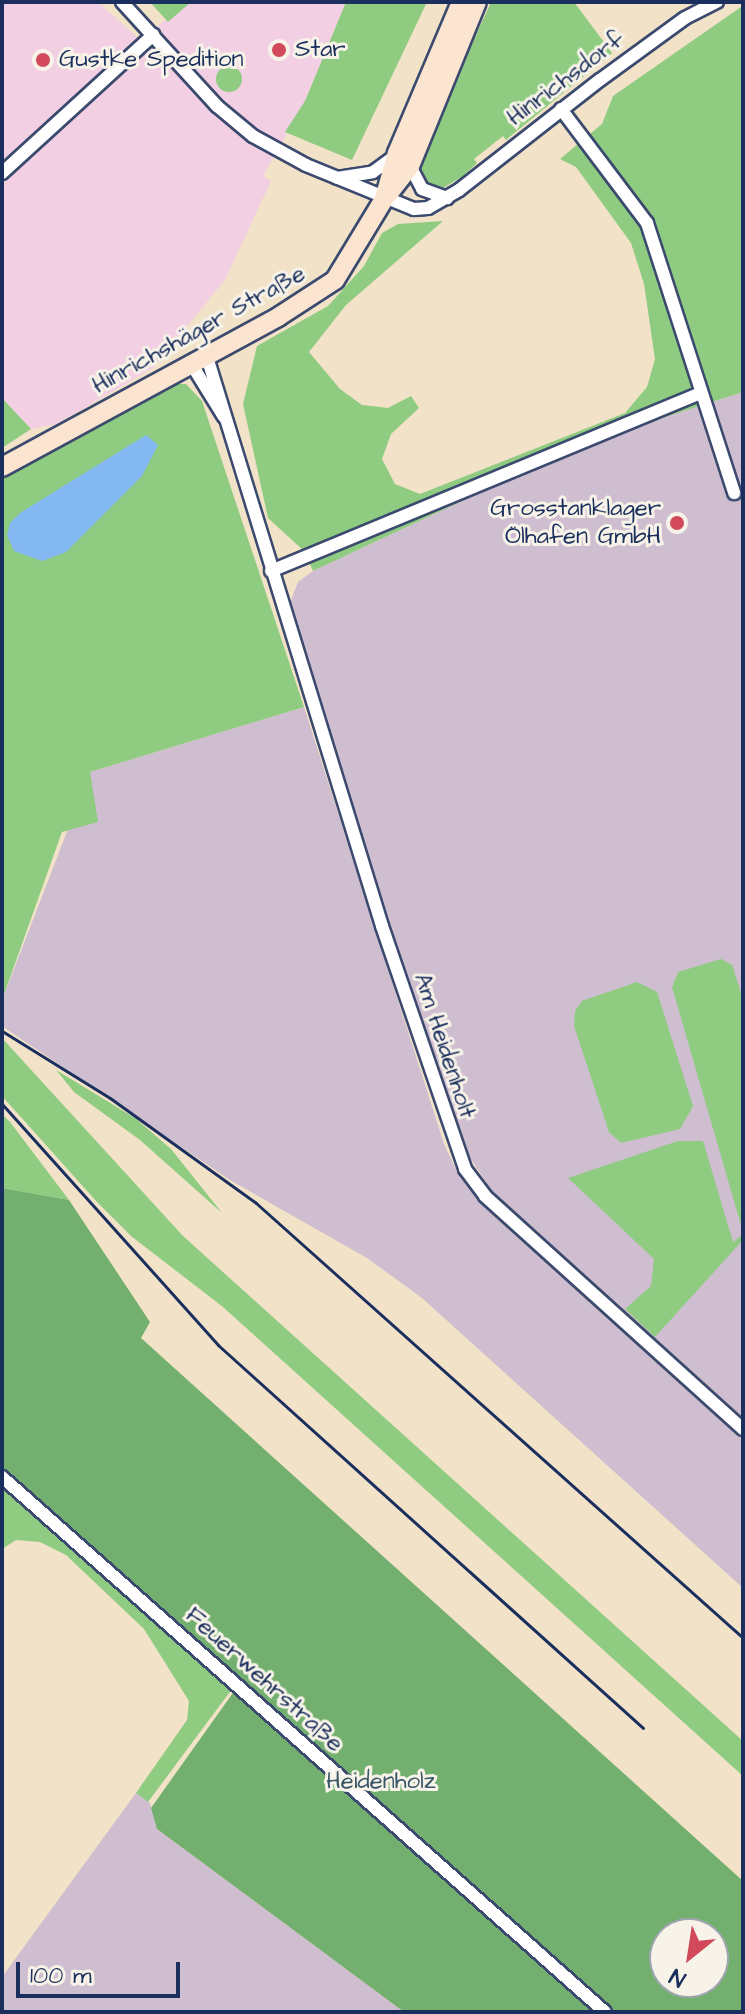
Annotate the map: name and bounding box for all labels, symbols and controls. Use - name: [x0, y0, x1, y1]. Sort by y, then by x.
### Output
- street label: Hinrichsdorf: [502, 26, 630, 132]
- place label: Star: [295, 36, 346, 64]
- marker: Star: [270, 41, 288, 59]
- place label: Gustke Spedition: [59, 46, 243, 74]
- marker: Gustke Spedition: [34, 51, 52, 69]
- street label: Hinrichshäger Straße: [87, 259, 311, 401]
- place label: Grosstanklager Ölhafen GmbH: [490, 495, 661, 551]
- marker: Grosstanklager Ölhafen GmbH: [668, 514, 686, 532]
- street label: Am Heidenholt: [407, 970, 481, 1122]
- street label: Feuerwehrstraße: [179, 1601, 349, 1759]
- park label: Heidenholz: [326, 1768, 436, 1796]
- north arrow: [649, 1918, 729, 1998]
- scale bar: [20, 1946, 184, 1996]
- text: 100 m: [30, 1959, 92, 1993]
- text: N: [664, 1961, 691, 1994]

